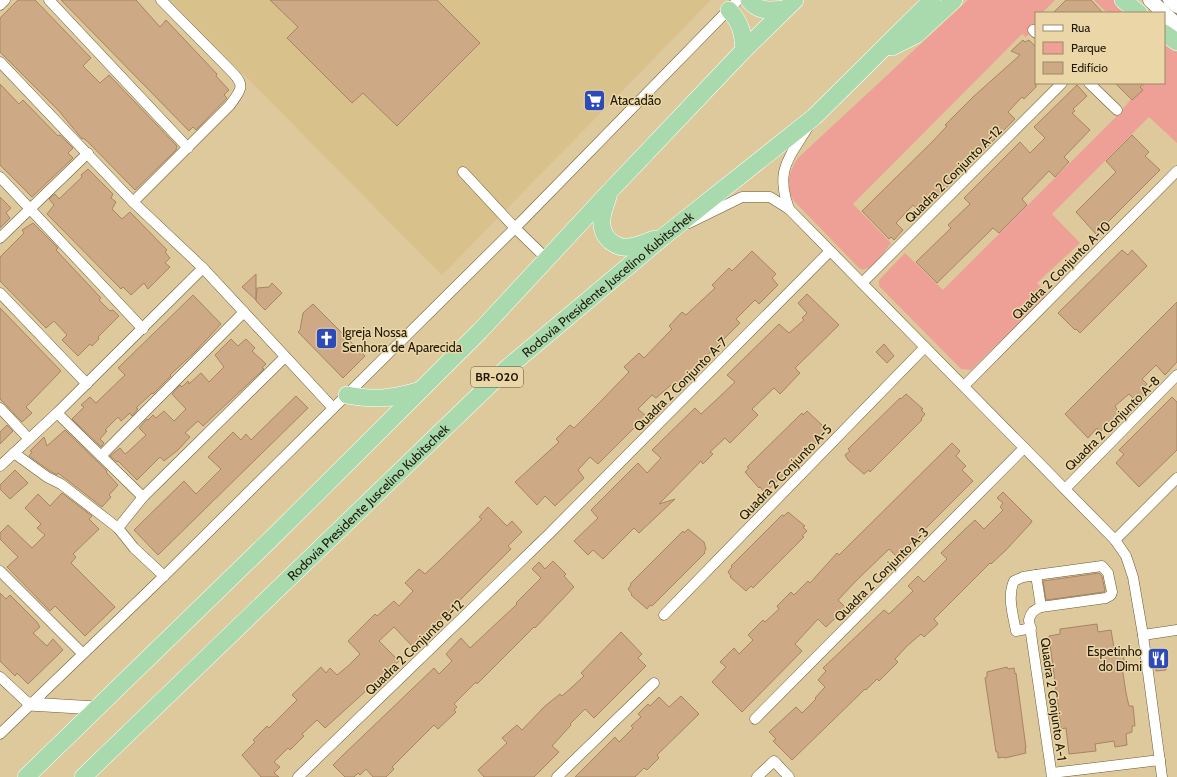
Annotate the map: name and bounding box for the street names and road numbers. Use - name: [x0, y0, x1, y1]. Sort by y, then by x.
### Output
- street label: Quadra 2 Conjunto A-12: [901, 122, 1006, 227]
- street label: Rodovia Presidente Juscelino Kubitschek: [518, 208, 697, 360]
- street label: Quadra 2 Conjunto A-10: [1008, 217, 1114, 323]
- street label: Quadra 2 Conjunto A-7: [630, 333, 731, 435]
- road number: BR-020: [471, 367, 523, 387]
- street label: Quadra 2 Conjunto A-8: [1061, 372, 1164, 475]
- street label: Rodovia Presidente Juscelino Kubitschek: [284, 420, 452, 584]
- street label: Quadra 2 Conjunto A-5: [735, 421, 836, 524]
- street label: Quadra 2 Conjunto A-3: [830, 523, 932, 625]
- street label: Quadra 2 Conjunto B-12: [361, 596, 467, 699]
- street label: Quadra 2 Conjunto A-1: [1036, 636, 1071, 762]

